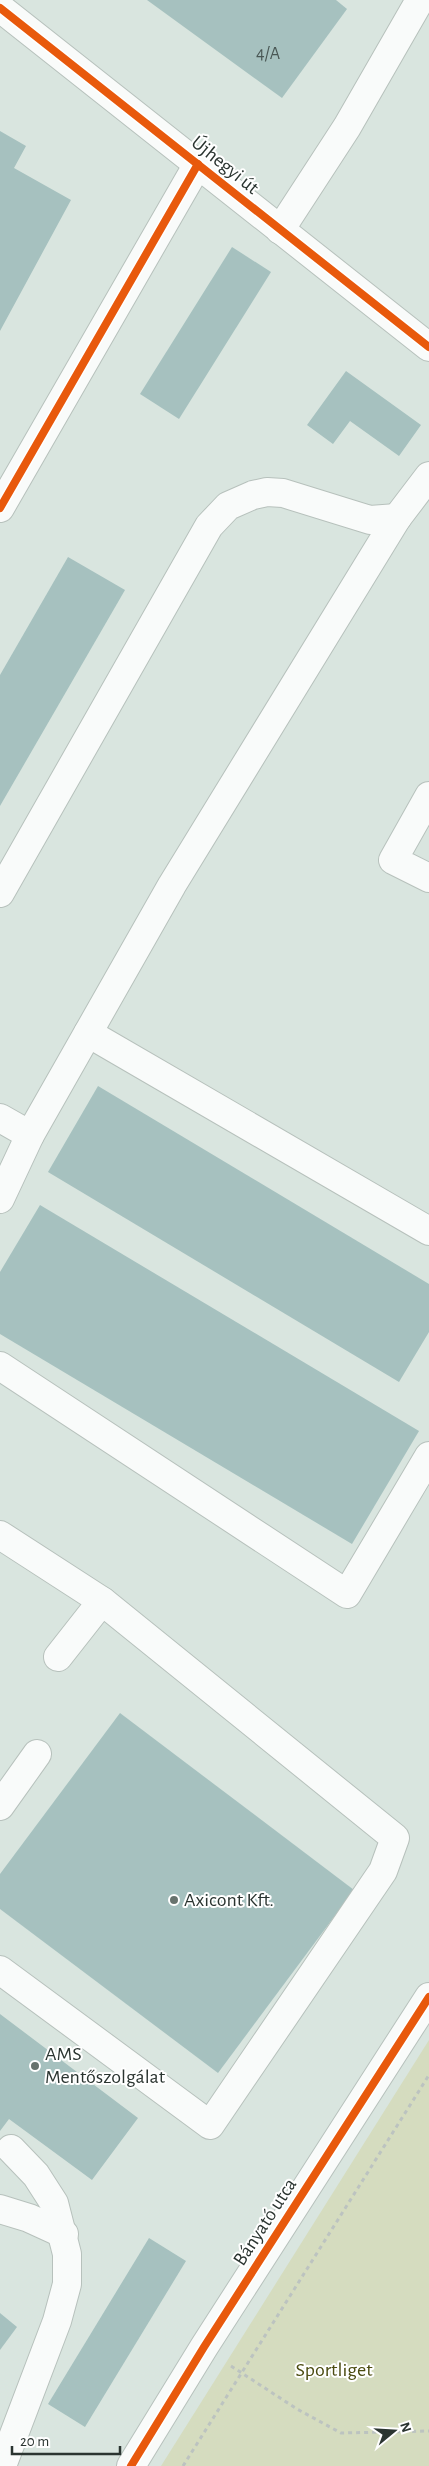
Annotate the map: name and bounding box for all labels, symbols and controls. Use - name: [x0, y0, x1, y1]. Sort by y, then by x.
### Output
- house number: 4/A: [256, 45, 281, 63]
- street label: Újhegyi út: [188, 131, 264, 198]
- place label: Axicont Kft.: [184, 1890, 274, 1910]
- marker: Axicont Kft.: [168, 1894, 180, 1906]
- place label: AMS Mentőszolgálat: [45, 2044, 166, 2087]
- marker: AMS Mentőszolgálat: [29, 2060, 41, 2072]
- street label: Bányató utca: [230, 2175, 300, 2269]
- park label: Sportliget: [295, 2360, 373, 2380]
- north arrow: [369, 2406, 419, 2456]
- text: N: [397, 2420, 414, 2434]
- scale bar: [12, 2424, 120, 2456]
- text: 20 m: [20, 2434, 49, 2449]

